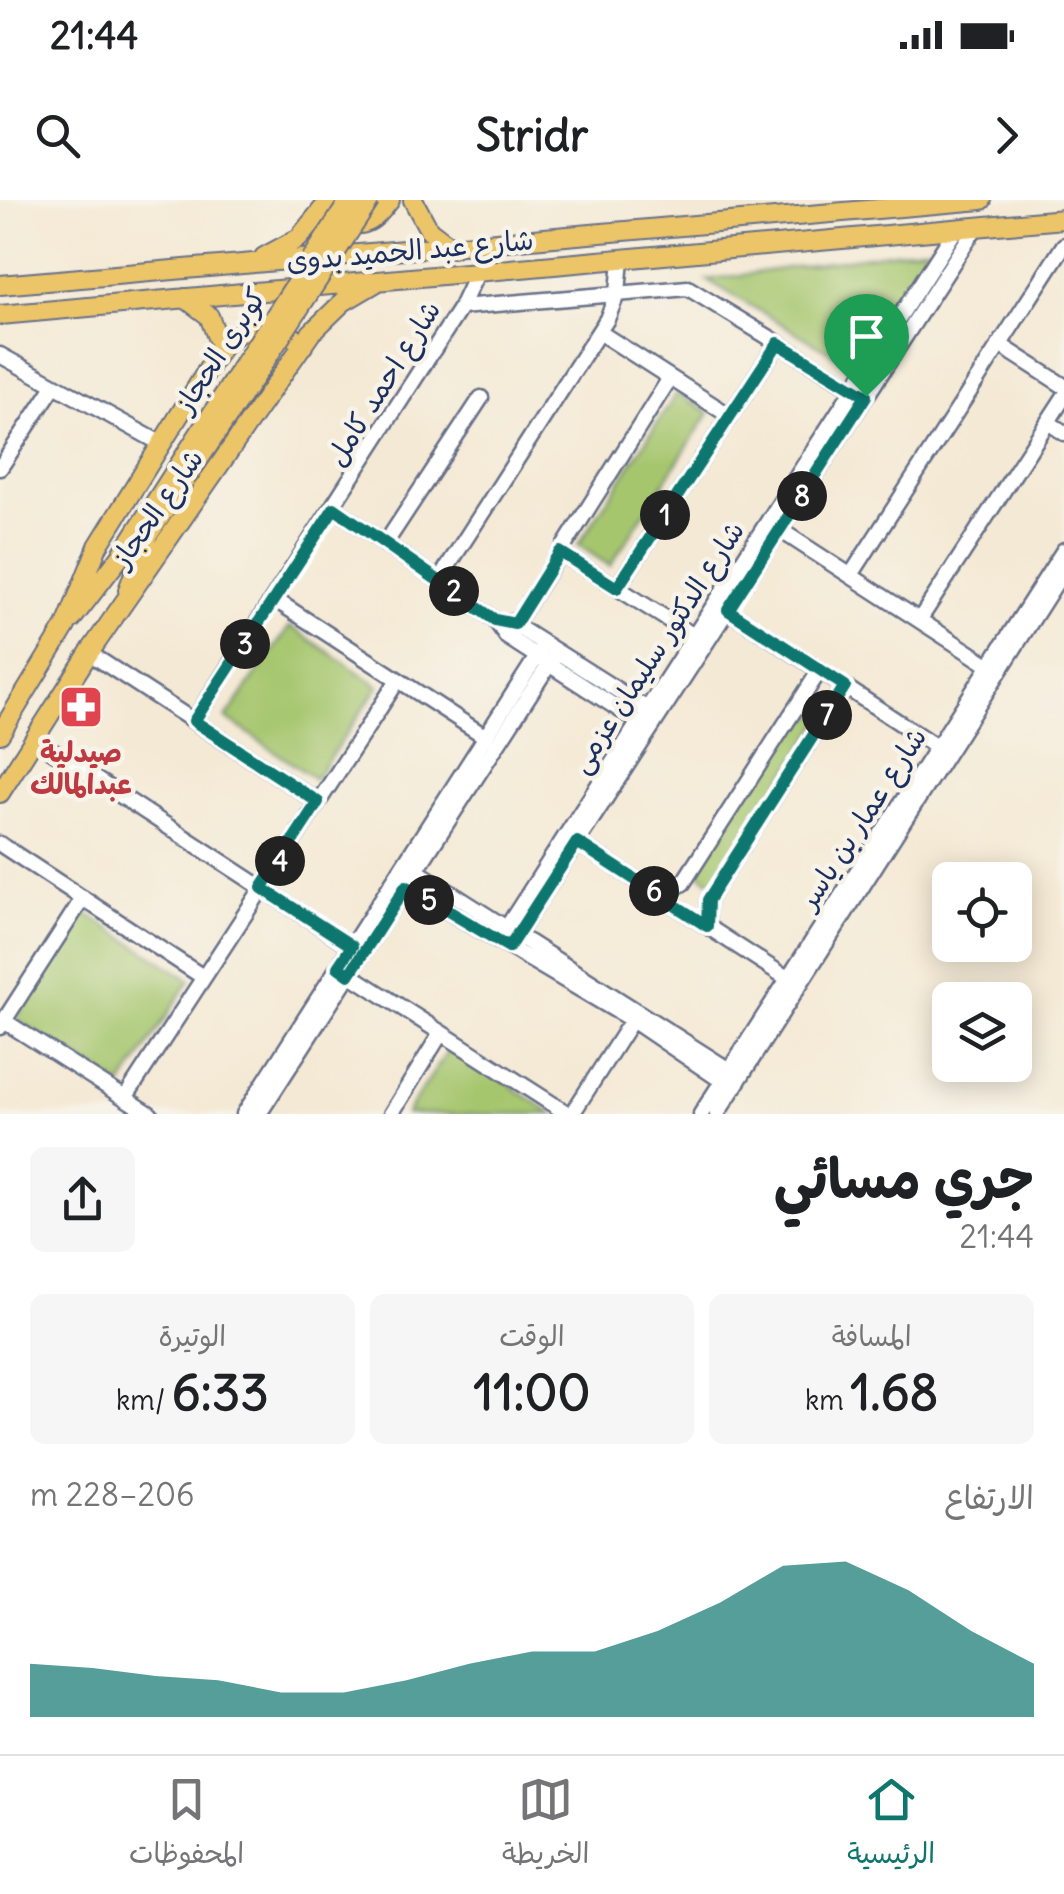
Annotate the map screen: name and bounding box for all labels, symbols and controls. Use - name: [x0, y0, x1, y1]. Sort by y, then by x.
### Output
- text: 21:44: [50, 12, 138, 59]
- text: Stridr: [476, 107, 588, 163]
- icon: search: [30, 108, 85, 163]
- icon: forward: [979, 108, 1034, 163]
- street label: شارع عبد الحميد بدوى: [285, 221, 535, 281]
- street label: كوبرى الحجاز: [165, 281, 275, 421]
- street label: شارع احمد كامل: [318, 293, 450, 474]
- pin: [824, 294, 909, 397]
- icon: arrive: [839, 309, 894, 364]
- street label: شارع الحجاز: [102, 442, 213, 577]
- pin: 8: [777, 471, 827, 521]
- text: 8: [794, 478, 810, 514]
- pin: 1: [640, 490, 690, 540]
- text: 1: [659, 497, 671, 533]
- street label: شارع الدكتور سليمان عزمى: [562, 514, 754, 781]
- pin: 2: [429, 566, 479, 616]
- text: 2: [446, 573, 462, 609]
- pin: 3: [220, 619, 270, 669]
- text: 3: [237, 626, 253, 662]
- pharmacy icon: صيدلية عبدالمالك: [58, 684, 104, 730]
- pin: 7: [802, 690, 852, 740]
- text: 7: [820, 697, 834, 733]
- street label: شارع عمار بن ياسر: [789, 720, 936, 919]
- place label: صيدلية عبدالمالك: [30, 734, 132, 802]
- pin: 4: [255, 836, 305, 886]
- text: 4: [272, 843, 288, 879]
- map controls: [932, 862, 1032, 1082]
- button: locate: [932, 862, 1032, 962]
- pin: 6: [629, 866, 679, 916]
- text: 6: [646, 873, 662, 909]
- pin: 5: [404, 875, 454, 925]
- text: 5: [421, 882, 437, 918]
- button: layers: [932, 982, 1032, 1082]
- text: جري مسائي: [774, 1144, 1034, 1213]
- button: share: [30, 1147, 135, 1252]
- text: 21:44: [960, 1216, 1034, 1257]
- text: الوتيرة: [159, 1318, 226, 1354]
- text: الوقت: [499, 1318, 565, 1354]
- text: المسافة: [832, 1318, 912, 1354]
- text: 6:33: [172, 1361, 269, 1424]
- text: 11:00: [474, 1361, 590, 1424]
- text: 1.68: [851, 1361, 938, 1424]
- text: /km: [116, 1382, 172, 1418]
- text: km: [805, 1382, 851, 1418]
- text: 206–228 m: [30, 1474, 194, 1515]
- text: الارتفاع: [944, 1477, 1034, 1518]
- tab: المحفوظات: [129, 1772, 244, 1878]
- tab: الخريطة: [502, 1772, 589, 1878]
- tab: الرئيسية: [847, 1772, 935, 1878]

